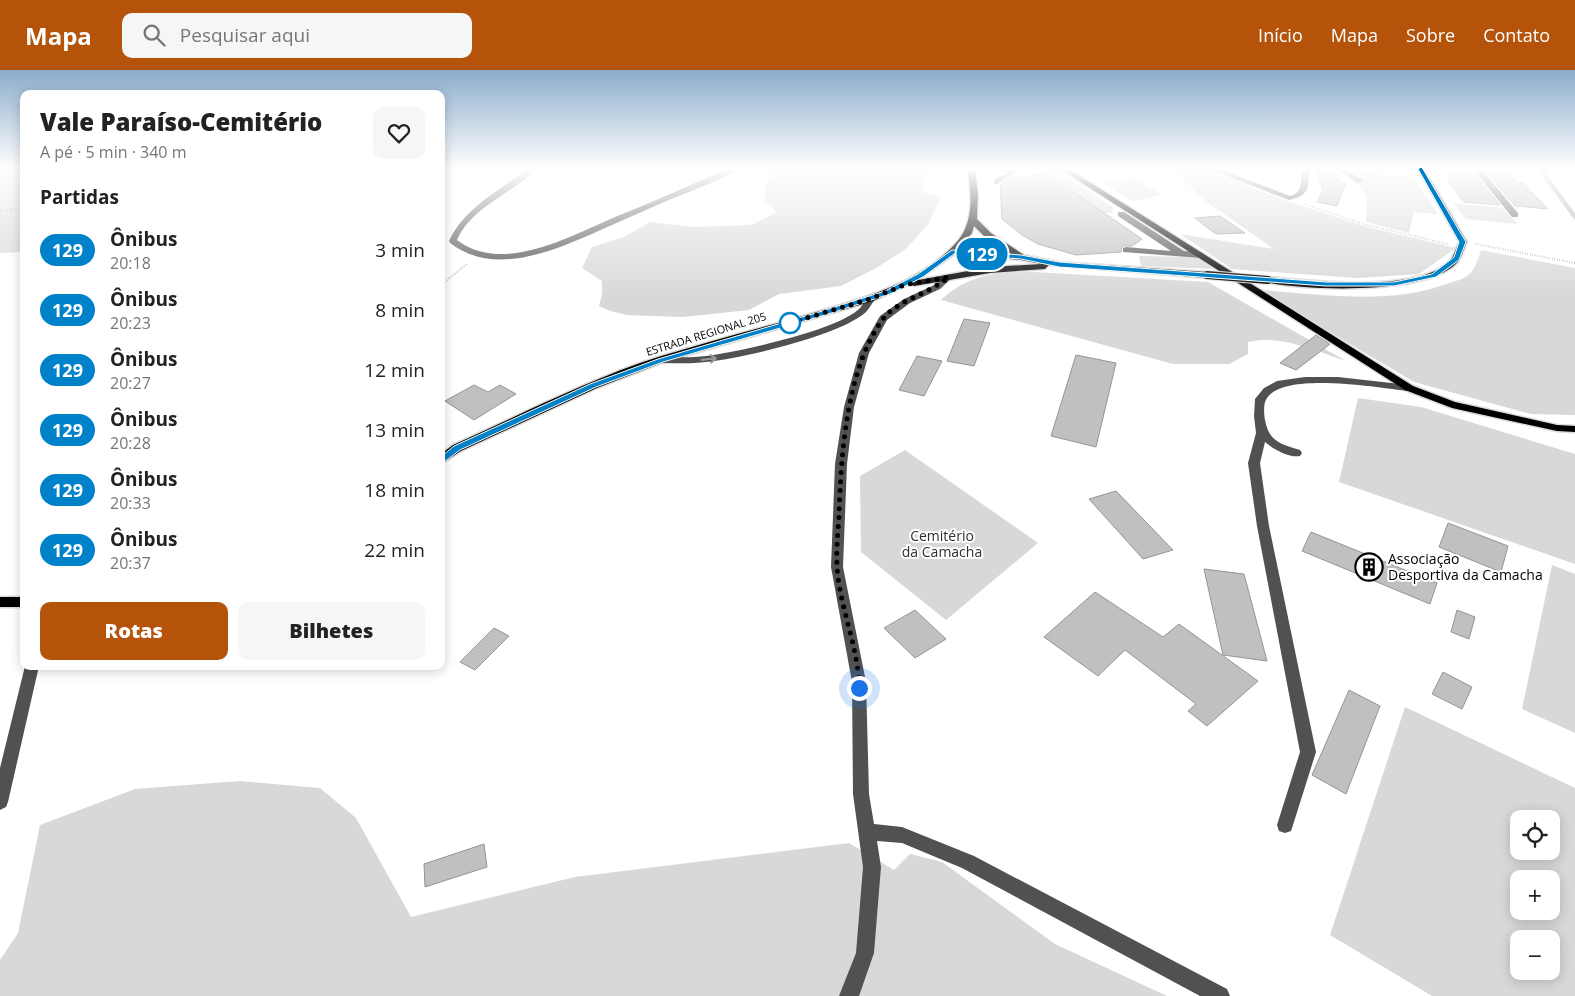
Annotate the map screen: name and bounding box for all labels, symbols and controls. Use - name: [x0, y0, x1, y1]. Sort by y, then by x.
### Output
- search box: [122, 13, 472, 58]
- text: Mapa: [25, 19, 92, 52]
- icon: search: [140, 21, 168, 49]
- text: Pesquisar aqui: [180, 22, 310, 48]
- text: Início: [1258, 23, 1303, 47]
- text: Mapa: [1331, 23, 1378, 47]
- text: Sobre: [1406, 23, 1455, 47]
- text: Contato: [1483, 23, 1550, 47]
- text: Vale Paraíso-Cemitério: [40, 105, 322, 138]
- button: heart: [373, 107, 425, 159]
- text: A pé · 5 min · 340 m: [40, 141, 186, 163]
- text: Partidas: [40, 184, 119, 210]
- text: Ônibus: [110, 226, 177, 252]
- text: 3 min: [375, 237, 425, 263]
- text: 129: [52, 238, 83, 262]
- line badge: 129: [953, 238, 1011, 270]
- text: 129: [967, 242, 997, 266]
- text: 20:18: [110, 252, 151, 274]
- text: Ônibus: [110, 286, 177, 312]
- text: 8 min: [375, 297, 425, 323]
- text: 129: [52, 298, 83, 322]
- street label: ESTRADA REGIONAL 205: [644, 308, 768, 359]
- text: 20:23: [110, 312, 151, 334]
- unlabelled marker: [779, 312, 801, 334]
- text: Ônibus: [110, 346, 177, 372]
- one-way arrow: [701, 353, 717, 363]
- text: 12 min: [364, 357, 425, 383]
- text: 129: [52, 358, 83, 382]
- text: 20:27: [110, 372, 151, 394]
- text: Ônibus: [110, 406, 177, 432]
- text: 13 min: [364, 417, 425, 443]
- text: 129: [52, 418, 83, 442]
- text: 20:28: [110, 432, 151, 454]
- text: Ônibus: [110, 466, 177, 492]
- text: 18 min: [364, 477, 425, 503]
- text: 129: [52, 478, 83, 502]
- text: 20:33: [110, 492, 151, 514]
- text: Ônibus: [110, 526, 177, 552]
- park label: Cemitério da Camacha: [902, 526, 982, 561]
- text: 22 min: [364, 537, 425, 563]
- text: 129: [52, 538, 83, 562]
- place label: Associação Desportiva da Camacha: [1388, 549, 1543, 584]
- text: 20:37: [110, 552, 151, 574]
- building icon: Associação Desportiva da Camacha: [1354, 552, 1384, 582]
- button: Rotas: [40, 602, 228, 660]
- button: Bilhetes: [238, 602, 425, 660]
- your location: [847, 676, 872, 701]
- map controls: [1510, 810, 1560, 980]
- button: locate: [1510, 810, 1560, 860]
- button: +: [1510, 870, 1560, 920]
- button: −: [1510, 930, 1560, 980]

